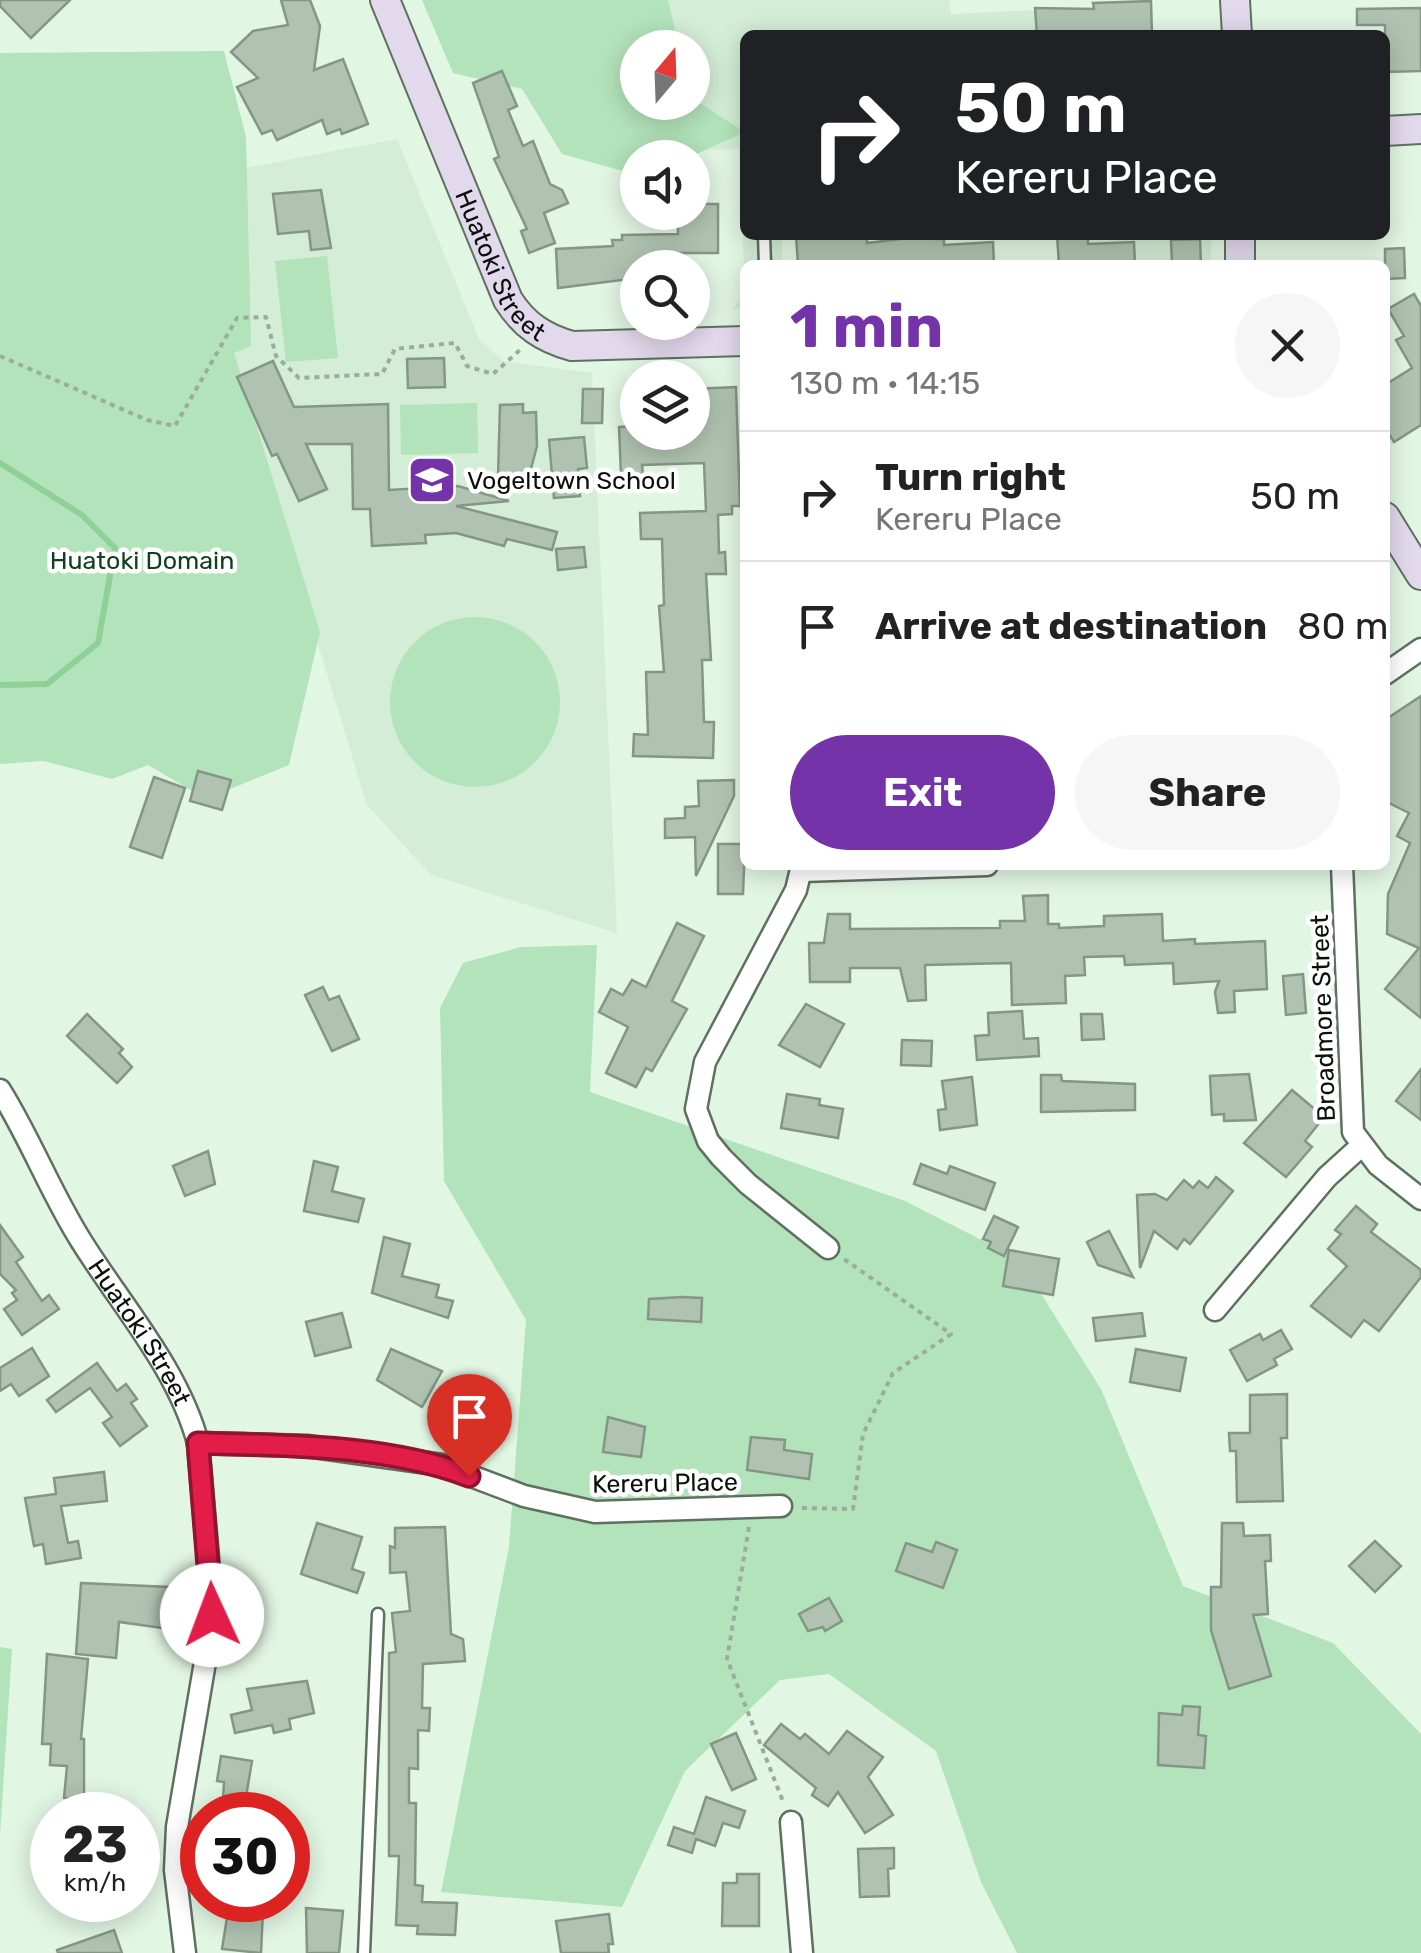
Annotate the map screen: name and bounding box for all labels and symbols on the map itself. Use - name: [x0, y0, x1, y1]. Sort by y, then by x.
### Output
- north arrow: [620, 30, 710, 120]
- street label: Huatoki Street: [450, 185, 551, 347]
- school or university icon: Vogeltown School: [406, 454, 458, 506]
- place label: Vogeltown School: [467, 466, 676, 495]
- park label: Huatoki Domain: [50, 546, 234, 575]
- street label: Broadmore Street: [1305, 914, 1341, 1122]
- street label: Huatoki Street: [82, 1253, 197, 1410]
- pin: [427, 1374, 512, 1477]
- street label: Kereru Place: [592, 1467, 738, 1499]
- position arrow: [160, 1563, 264, 1667]
- speed limit sign: 30: [180, 1792, 310, 1922]

